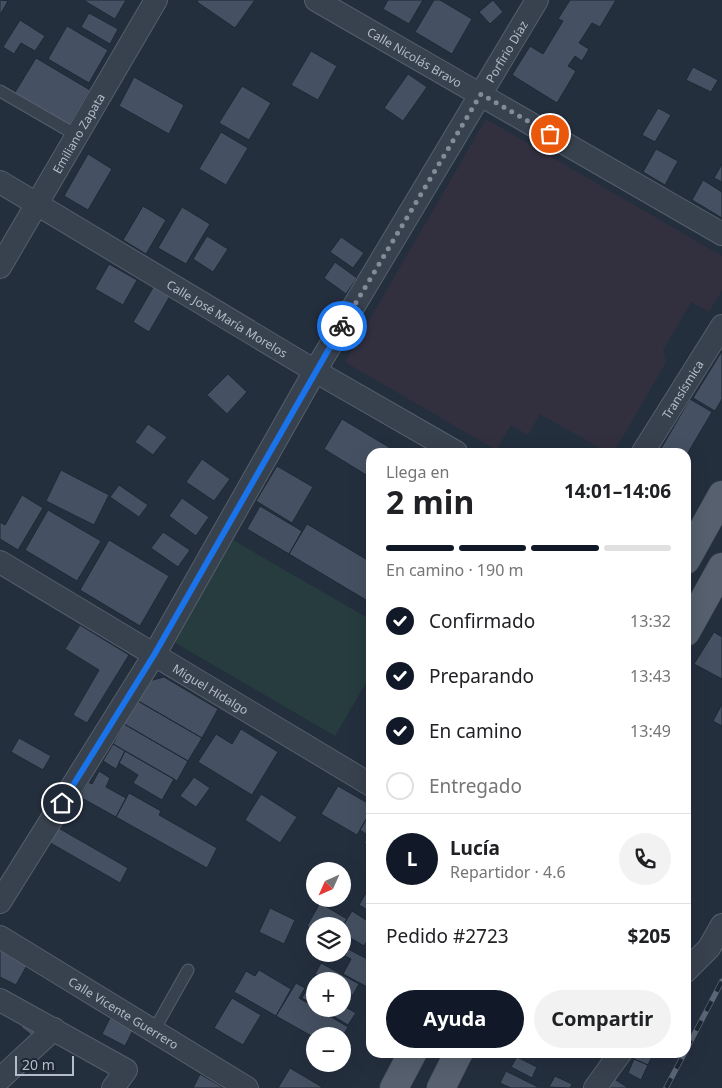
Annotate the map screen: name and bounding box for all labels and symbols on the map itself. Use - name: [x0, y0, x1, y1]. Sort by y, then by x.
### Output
- street label: Porfirio Díaz: [481, 17, 532, 86]
- street label: Calle Nicolás Bravo: [364, 23, 465, 91]
- street label: Emiliano Zapata: [48, 90, 108, 177]
- pin: [529, 113, 571, 155]
- street label: Calle José María Morelos: [164, 276, 291, 361]
- courier: [317, 301, 367, 351]
- street label: Transísmica: [657, 357, 707, 422]
- street label: Miguel Hidalgo: [170, 659, 252, 718]
- pin: [41, 782, 83, 824]
- north arrow: [306, 862, 351, 908]
- street label: Calle Vicente Guerrero: [65, 972, 182, 1053]
- scale bar: [15, 1053, 74, 1076]

